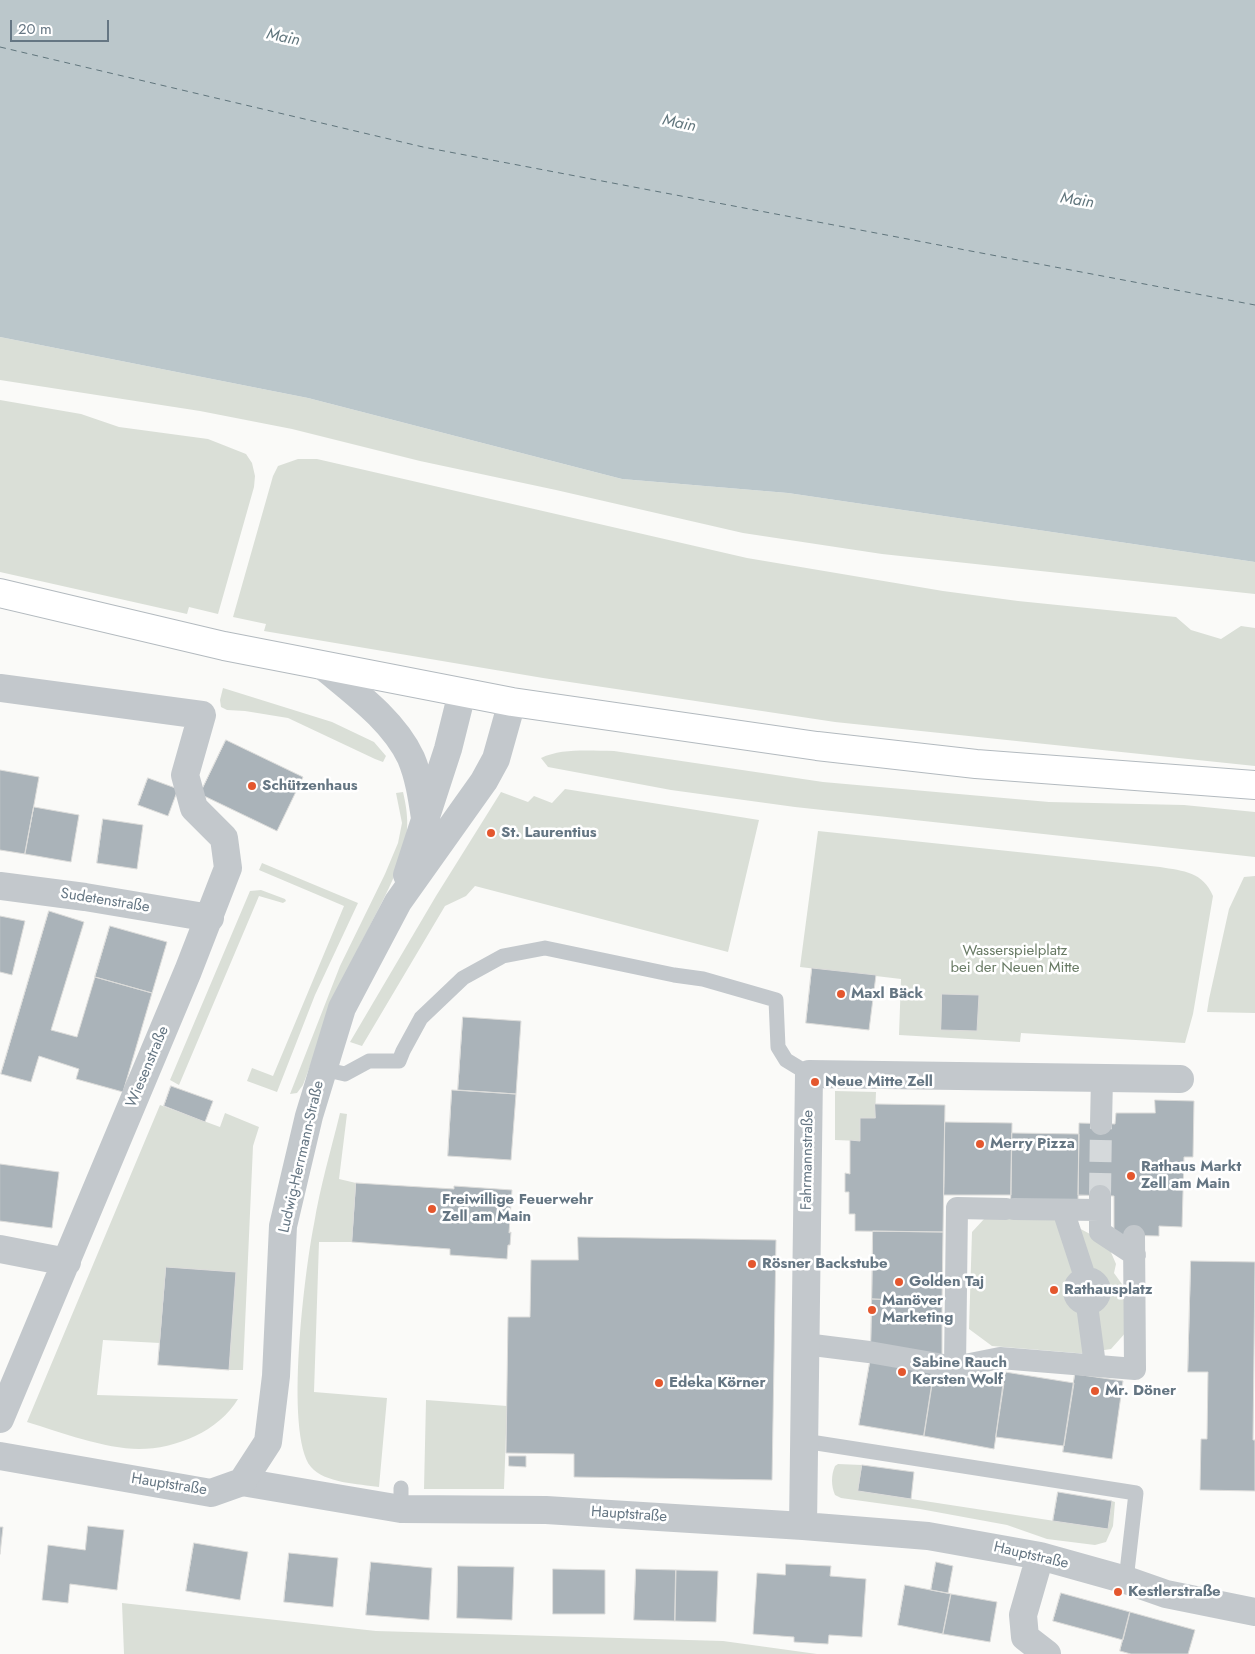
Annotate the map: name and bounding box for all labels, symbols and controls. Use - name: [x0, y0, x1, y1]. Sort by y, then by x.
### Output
- scale bar: [12, 10, 111, 42]
- text: 20 m: [18, 18, 52, 40]
- water label: Main: [265, 25, 301, 51]
- water label: Main: [661, 111, 697, 137]
- water label: Main: [1059, 189, 1095, 213]
- place label: Schützenhaus: [262, 777, 358, 795]
- marker: Schützenhaus: [246, 780, 258, 792]
- place label: St. Laurentius: [501, 824, 597, 842]
- marker: St. Laurentius: [485, 827, 497, 839]
- street label: Sudetenstraße: [59, 885, 151, 917]
- park label: Wasserspielplatz bei der Neuen Mitte: [951, 942, 1079, 977]
- place label: Maxl Bäck: [851, 985, 923, 1003]
- marker: Maxl Bäck: [835, 988, 847, 1000]
- street label: Wiesenstraße: [123, 1024, 173, 1110]
- place label: Neue Mitte Zell: [825, 1073, 933, 1091]
- marker: Neue Mitte Zell: [809, 1076, 821, 1088]
- street label: Ludwig-Herrmann-Straße: [276, 1079, 328, 1235]
- street label: Fahrmannstraße: [798, 1110, 818, 1210]
- place label: Merry Pizza: [990, 1135, 1075, 1153]
- marker: Merry Pizza: [974, 1138, 986, 1150]
- place label: Rathaus Markt Zell am Main: [1141, 1158, 1241, 1193]
- marker: Rathaus Markt Zell am Main: [1125, 1170, 1137, 1182]
- place label: Freiwillige Feuerwehr Zell am Main: [442, 1191, 593, 1226]
- marker: Freiwillige Feuerwehr Zell am Main: [426, 1203, 438, 1215]
- place label: Rösner Backstube: [762, 1255, 887, 1273]
- marker: Rösner Backstube: [746, 1258, 758, 1270]
- place label: Golden Taj: [909, 1273, 984, 1291]
- marker: Golden Taj: [893, 1276, 905, 1288]
- place label: Rathausplatz: [1064, 1281, 1153, 1299]
- marker: Rathausplatz: [1048, 1284, 1060, 1296]
- place label: Manöver Marketing: [882, 1292, 953, 1327]
- marker: Manöver Marketing: [866, 1304, 878, 1316]
- place label: Sabine Rauch Kersten Wolf: [912, 1354, 1007, 1389]
- marker: Sabine Rauch Kersten Wolf: [896, 1366, 908, 1378]
- place label: Edeka Körner: [669, 1374, 766, 1392]
- marker: Edeka Körner: [653, 1377, 665, 1389]
- place label: Mr. Döner: [1105, 1382, 1176, 1400]
- marker: Mr. Döner: [1089, 1385, 1101, 1397]
- street label: Hauptstraße: [130, 1470, 208, 1500]
- street label: Hauptstraße: [590, 1503, 668, 1527]
- street label: Hauptstraße: [992, 1539, 1070, 1573]
- place label: Kestlerstraße: [1128, 1583, 1221, 1601]
- marker: Kestlerstraße: [1112, 1586, 1124, 1598]

